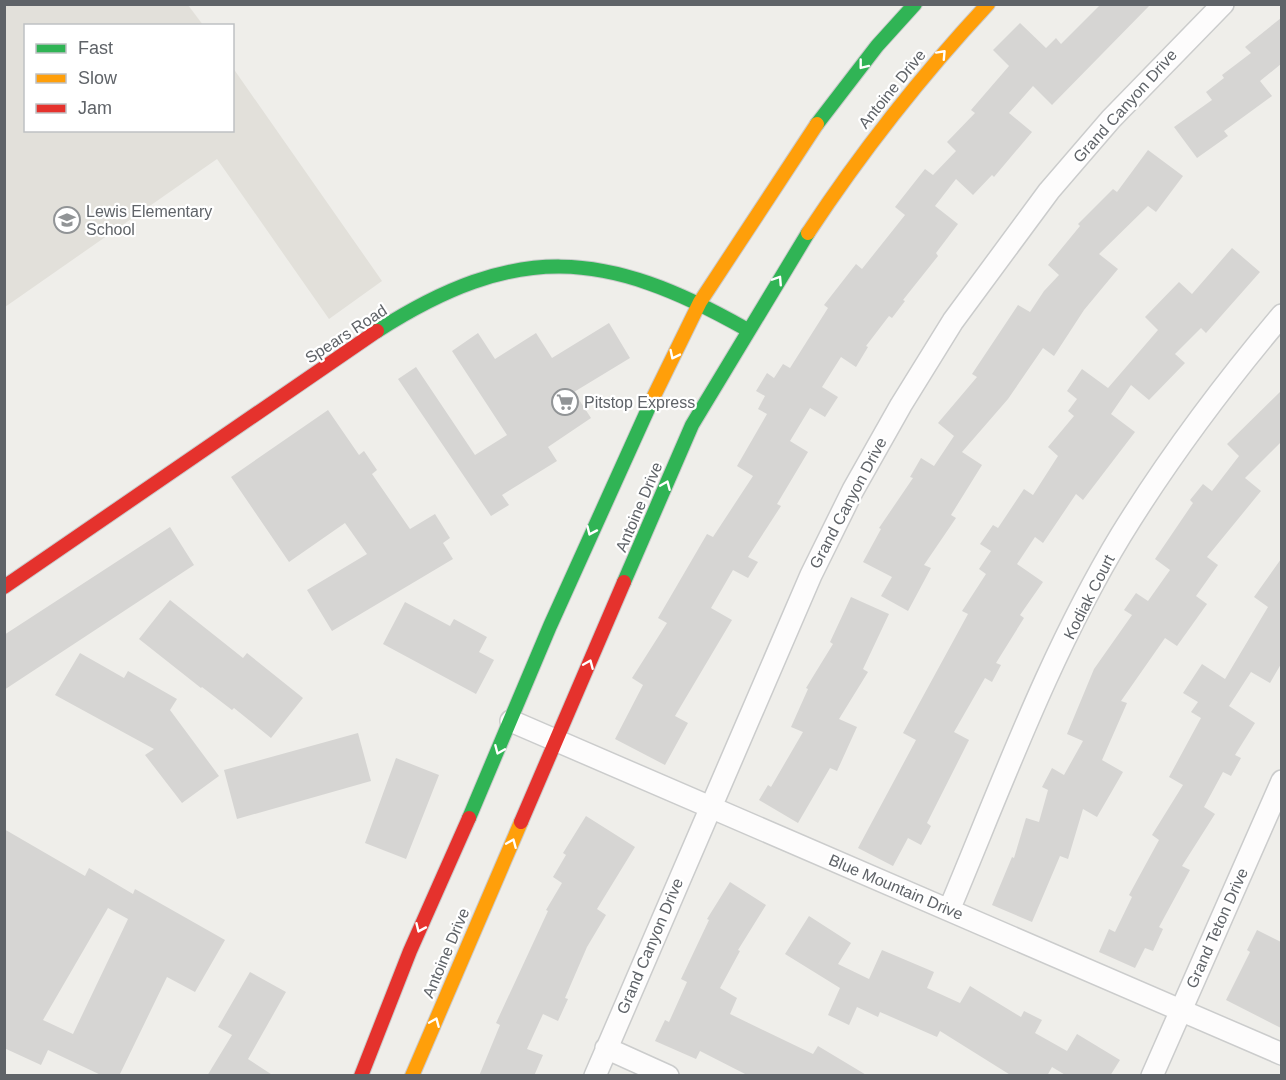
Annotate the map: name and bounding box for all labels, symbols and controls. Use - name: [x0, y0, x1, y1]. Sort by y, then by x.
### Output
- legend: [24, 24, 234, 132]
- text: Fast: [78, 38, 113, 58]
- street label: Antoine Drive: [855, 46, 929, 132]
- street label: Grand Canyon Drive: [1070, 46, 1180, 166]
- one-way arrow: [935, 51, 946, 61]
- one-way arrow: [859, 58, 870, 69]
- text: Slow: [78, 68, 118, 88]
- text: Jam: [78, 98, 112, 118]
- place label: Lewis Elementary School: [86, 203, 212, 238]
- school or university icon: Lewis Elementary School: [52, 205, 82, 235]
- one-way arrow: [771, 276, 782, 287]
- street label: Spears Road: [302, 301, 390, 367]
- one-way arrow: [669, 348, 681, 359]
- supermarket icon: Pitstop Express: [550, 387, 580, 417]
- place label: Pitstop Express: [584, 394, 695, 411]
- street label: Grand Canyon Drive: [806, 435, 890, 571]
- street label: Antoine Drive: [612, 459, 666, 555]
- one-way arrow: [659, 480, 671, 491]
- one-way arrow: [586, 525, 598, 536]
- street label: Kodiak Court: [1060, 551, 1118, 642]
- one-way arrow: [582, 659, 594, 670]
- one-way arrow: [494, 743, 506, 754]
- one-way arrow: [505, 838, 517, 849]
- street label: Blue Mountain Drive: [826, 851, 966, 923]
- street label: Grand Teton Drive: [1183, 865, 1251, 991]
- street label: Grand Canyon Drive: [614, 875, 686, 1016]
- street label: Antoine Drive: [419, 905, 473, 1001]
- one-way arrow: [416, 922, 428, 933]
- one-way arrow: [428, 1017, 440, 1028]

